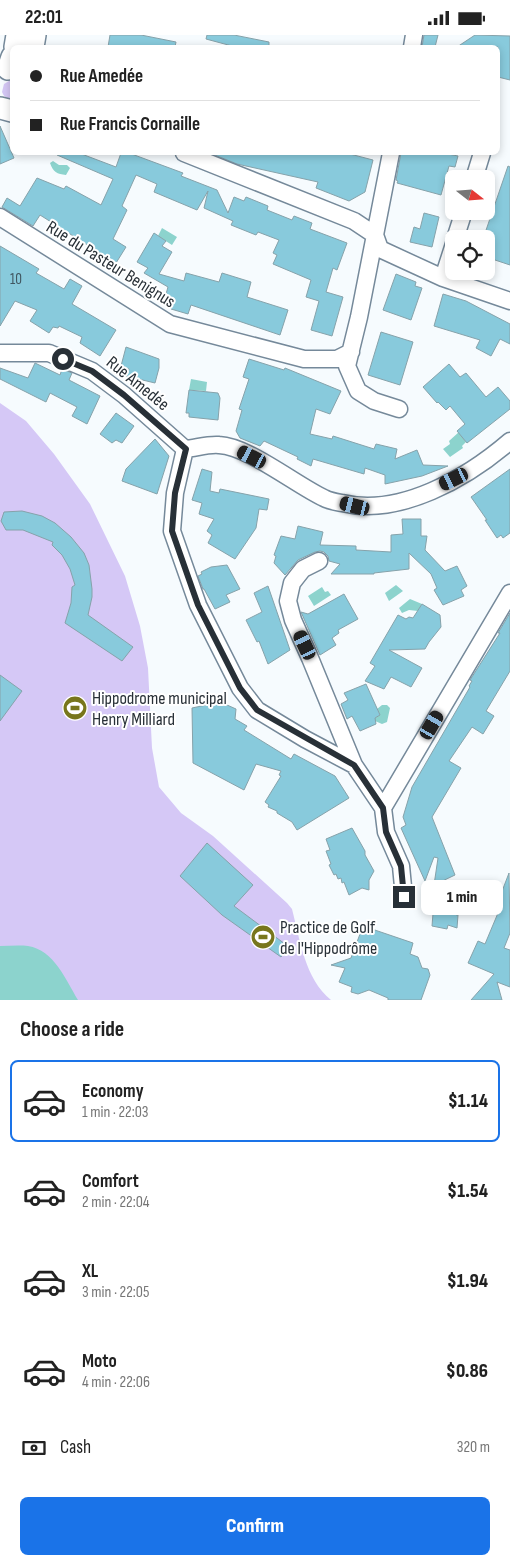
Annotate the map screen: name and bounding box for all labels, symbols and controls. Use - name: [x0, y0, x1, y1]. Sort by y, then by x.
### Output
- text: 22:01: [25, 6, 62, 29]
- text: Rue Amedée: [60, 65, 143, 88]
- text: Rue Francis Cornaille: [60, 113, 200, 136]
- north arrow: [445, 170, 495, 220]
- map controls: [445, 170, 495, 280]
- street label: Rue du Pasteur Benignus: [42, 216, 179, 313]
- button: locate: [445, 230, 495, 280]
- house number: 10: [10, 270, 22, 289]
- route start: [52, 348, 74, 370]
- street label: Rue Amedée: [102, 352, 173, 415]
- car: [235, 444, 268, 470]
- car: [437, 466, 470, 492]
- car: [338, 495, 371, 517]
- car: [291, 628, 318, 662]
- place label: Hippodrome municipal Henry Milliard: [92, 688, 227, 730]
- sports icon: Hippodrome municipal Henry Milliard: [62, 695, 88, 721]
- car: [418, 708, 445, 742]
- callout: 1 min: [422, 879, 504, 915]
- route end: [393, 886, 415, 908]
- text: 1 min: [447, 888, 477, 907]
- place label: Practice de Golf de l'Hippodrôme: [280, 917, 377, 959]
- sports icon: Practice de Golf de l'Hippodrôme: [250, 924, 276, 950]
- text: Choose a ride: [20, 1016, 124, 1043]
- icon: car: [22, 1079, 67, 1124]
- text: Economy: [82, 1080, 144, 1103]
- text: $1.14: [448, 1090, 488, 1113]
- text: 1 min · 22:03: [82, 1103, 149, 1122]
- icon: car: [22, 1169, 67, 1214]
- text: Comfort: [82, 1170, 139, 1193]
- text: $1.54: [447, 1180, 488, 1203]
- text: 2 min · 22:04: [82, 1193, 150, 1212]
- icon: car: [22, 1259, 67, 1304]
- text: XL: [82, 1260, 98, 1283]
- text: $1.94: [447, 1270, 488, 1293]
- text: 3 min · 22:05: [82, 1283, 149, 1302]
- icon: car: [22, 1349, 67, 1394]
- text: Moto: [82, 1350, 117, 1373]
- text: $0.86: [446, 1360, 488, 1383]
- text: 4 min · 22:06: [82, 1373, 150, 1392]
- icon: cash: [20, 1434, 48, 1462]
- text: Cash: [60, 1436, 91, 1459]
- text: 320 m: [457, 1438, 490, 1457]
- button: Confirm: [20, 1497, 490, 1555]

